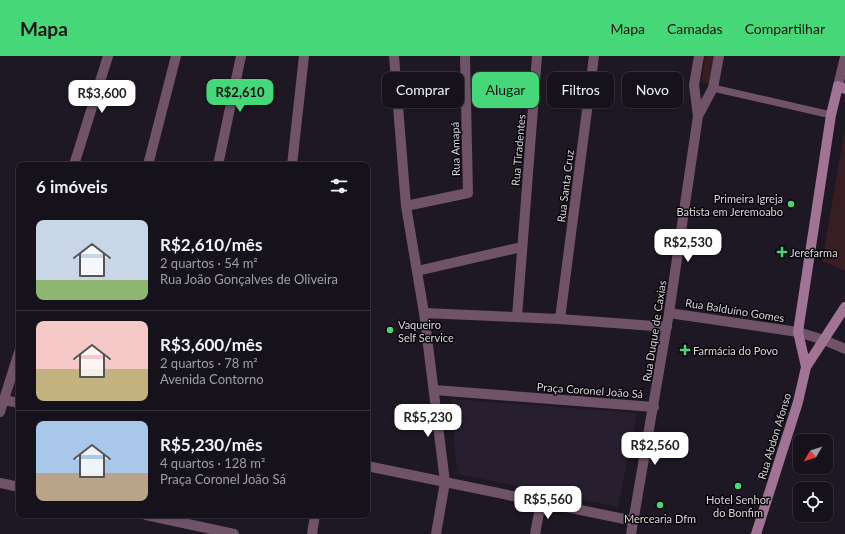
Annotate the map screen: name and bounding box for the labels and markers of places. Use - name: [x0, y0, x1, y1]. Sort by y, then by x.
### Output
- pin: R$2,610: [203, 79, 277, 113]
- pin: R$3,600: [65, 80, 139, 114]
- place label: Primeira Igreja Batista em Jeremoabo: [676, 192, 783, 218]
- marker: Primeira Igreja Batista em Jeremoabo: [786, 199, 796, 209]
- pin: R$2,530: [651, 229, 725, 263]
- place label: Jerefarma: [790, 246, 838, 259]
- marker: Jerefarma: [777, 247, 787, 257]
- place label: Vaqueiro Self Service: [398, 318, 454, 344]
- marker: Vaqueiro Self Service: [385, 325, 395, 335]
- place label: Farmácia do Povo: [693, 344, 778, 357]
- marker: Farmácia do Povo: [680, 345, 690, 355]
- pin: R$5,230: [391, 404, 465, 438]
- pin: R$2,560: [618, 432, 692, 466]
- marker: Hotel Senhor do Bonfim: [733, 481, 743, 491]
- pin: R$5,560: [511, 486, 585, 520]
- place label: Hotel Senhor do Bonfim: [706, 493, 770, 519]
- marker: Mercearia Dfm: [655, 500, 665, 510]
- place label: Mercearia Dfm: [624, 512, 696, 525]

